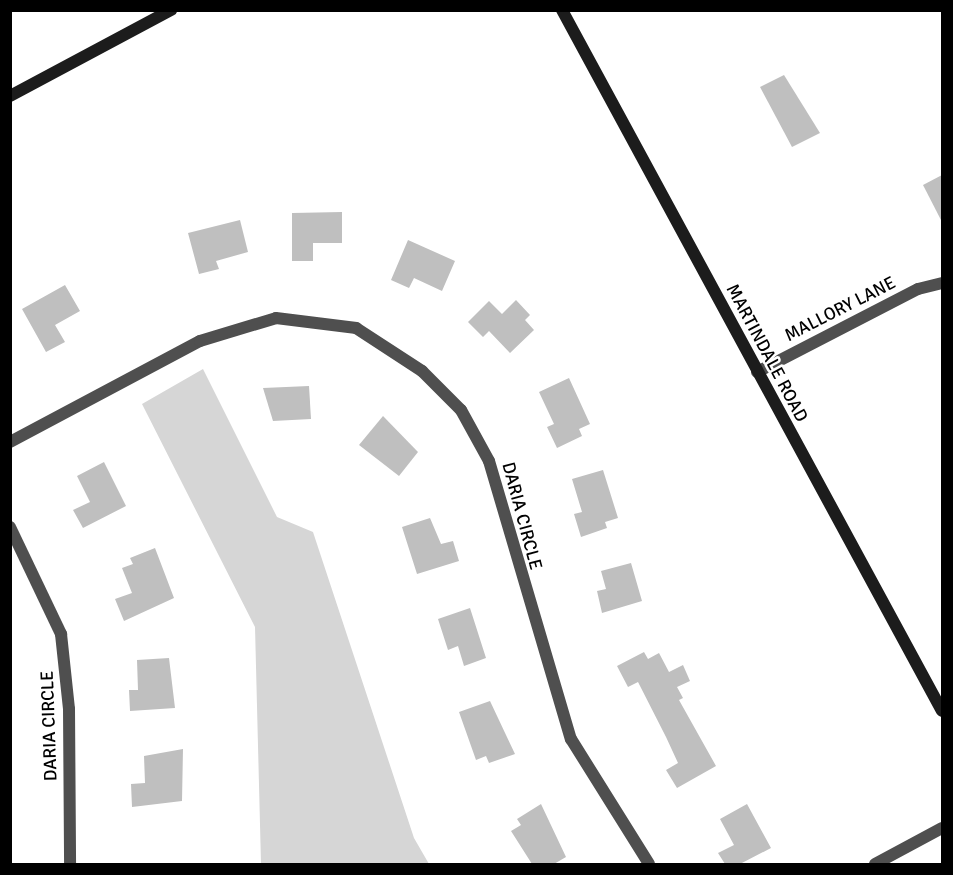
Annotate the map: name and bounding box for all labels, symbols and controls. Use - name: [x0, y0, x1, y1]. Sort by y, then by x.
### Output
- street label: MALLORY LANE: [781, 272, 899, 346]
- street label: MARTINDALE ROAD: [722, 280, 812, 426]
- street label: DARIA CIRCLE: [497, 460, 547, 572]
- street label: DARIA CIRCLE: [36, 670, 62, 782]

